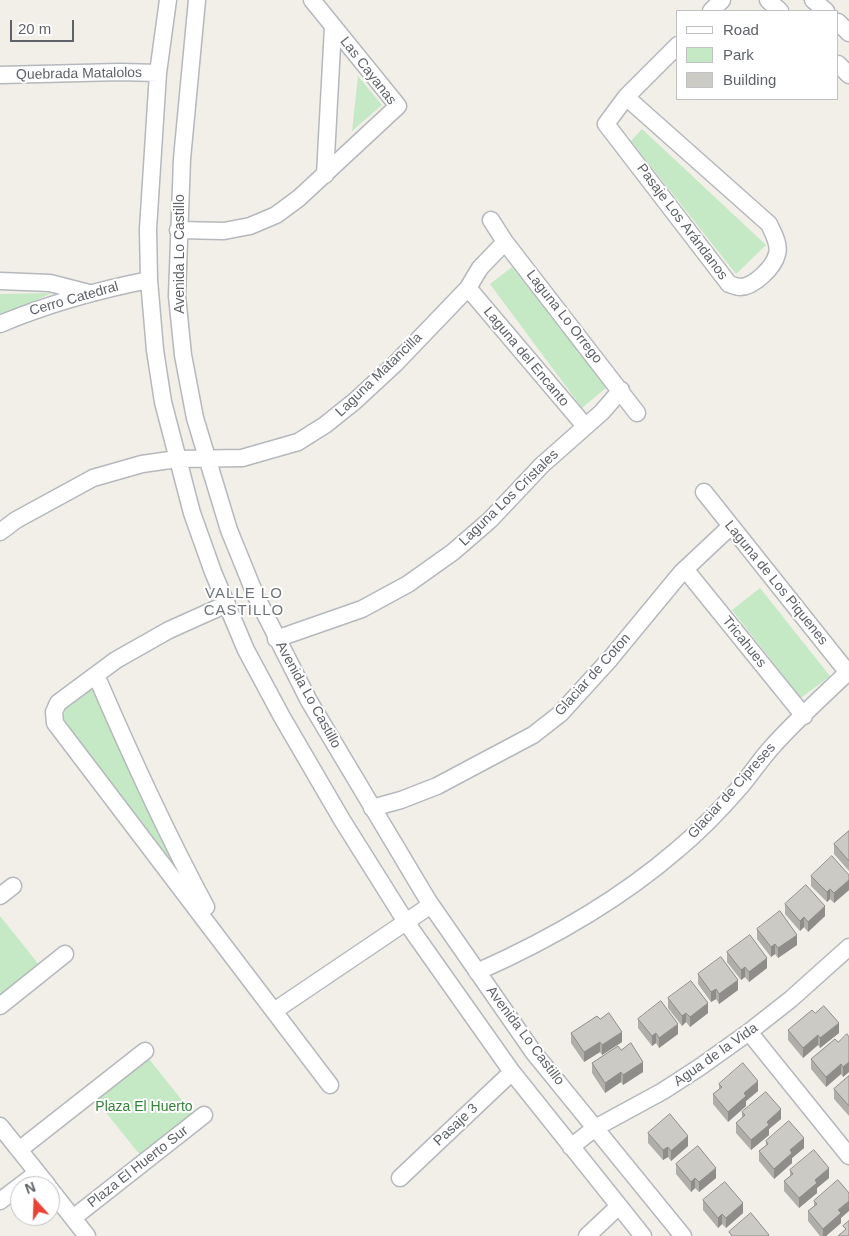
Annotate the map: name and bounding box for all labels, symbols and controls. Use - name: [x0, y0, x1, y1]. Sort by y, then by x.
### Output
- scale bar: [12, 10, 76, 42]
- legend: [676, 10, 839, 100]
- text: 20 m: [18, 20, 51, 37]
- text: Road: [723, 21, 759, 38]
- street label: Las Cayanas: [336, 34, 400, 108]
- text: Park: [723, 46, 754, 63]
- street label: Quebrada Matalolos: [16, 65, 142, 83]
- text: Building: [723, 71, 776, 88]
- street label: Pasaje Los Arándanos: [633, 161, 731, 283]
- street label: Avenida Lo Castillo: [172, 194, 188, 314]
- street label: Laguna Lo Orrego: [522, 267, 606, 367]
- street label: Cerro Catedral: [28, 278, 120, 320]
- street label: Laguna del Encanto: [480, 304, 572, 410]
- street label: Laguna Matancilla: [332, 329, 426, 421]
- street label: Laguna Los Cristales: [456, 446, 562, 550]
- street label: Laguna de Los Piquenes: [721, 518, 831, 648]
- district label: VALLE LO CASTILLO: [203, 585, 285, 620]
- street label: Tricahues: [718, 613, 770, 671]
- street label: Glaciar de Coton: [552, 630, 634, 720]
- street label: Avenida Lo Castillo: [272, 639, 344, 751]
- street label: Glaciar de Cipreses: [685, 740, 779, 842]
- street label: Avenida Lo Castillo: [482, 983, 568, 1089]
- street label: Agua de la Vida: [671, 1020, 761, 1090]
- park label: Plaza El Huerto: [95, 1099, 193, 1115]
- street label: Pasaje 3: [430, 1100, 482, 1150]
- street label: Plaza El Huerto Sur: [84, 1123, 192, 1211]
- north arrow: [10, 1176, 60, 1226]
- text: N: [23, 1179, 38, 1197]

